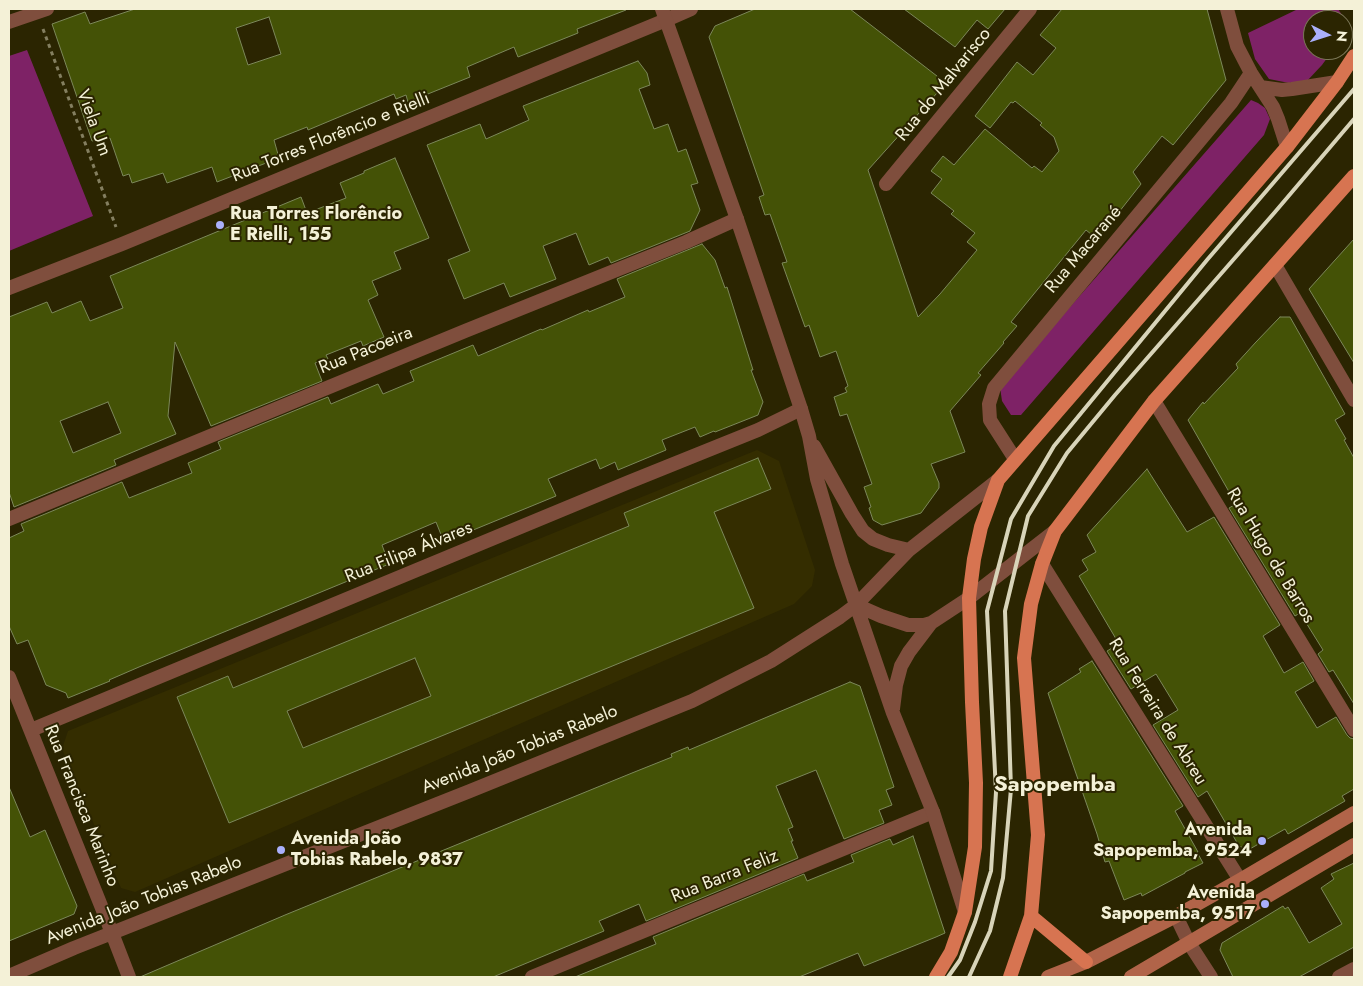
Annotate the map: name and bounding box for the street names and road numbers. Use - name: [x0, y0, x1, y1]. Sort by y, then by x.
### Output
- street label: Rua do Malvarisco: [892, 24, 996, 146]
- street label: Viela Um: [71, 87, 115, 159]
- street label: Rua Torres Florêncio e Rielli: [229, 88, 433, 188]
- street label: Rua Macarané: [1041, 202, 1127, 298]
- street label: Rua Pacoeira: [316, 322, 416, 380]
- street label: Rua Hugo de Barros: [1221, 484, 1319, 628]
- street label: Rua Filipa Álvares: [342, 518, 476, 588]
- street label: Rua Ferreira de Abreu: [1103, 635, 1211, 789]
- street label: Avenida João Tobias Rabelo: [419, 701, 621, 799]
- street label: Rua Francisca Marinho: [39, 722, 123, 890]
- street label: Rua Barra Feliz: [668, 846, 782, 908]
- street label: Avenida João Tobias Rabelo: [43, 852, 245, 950]

